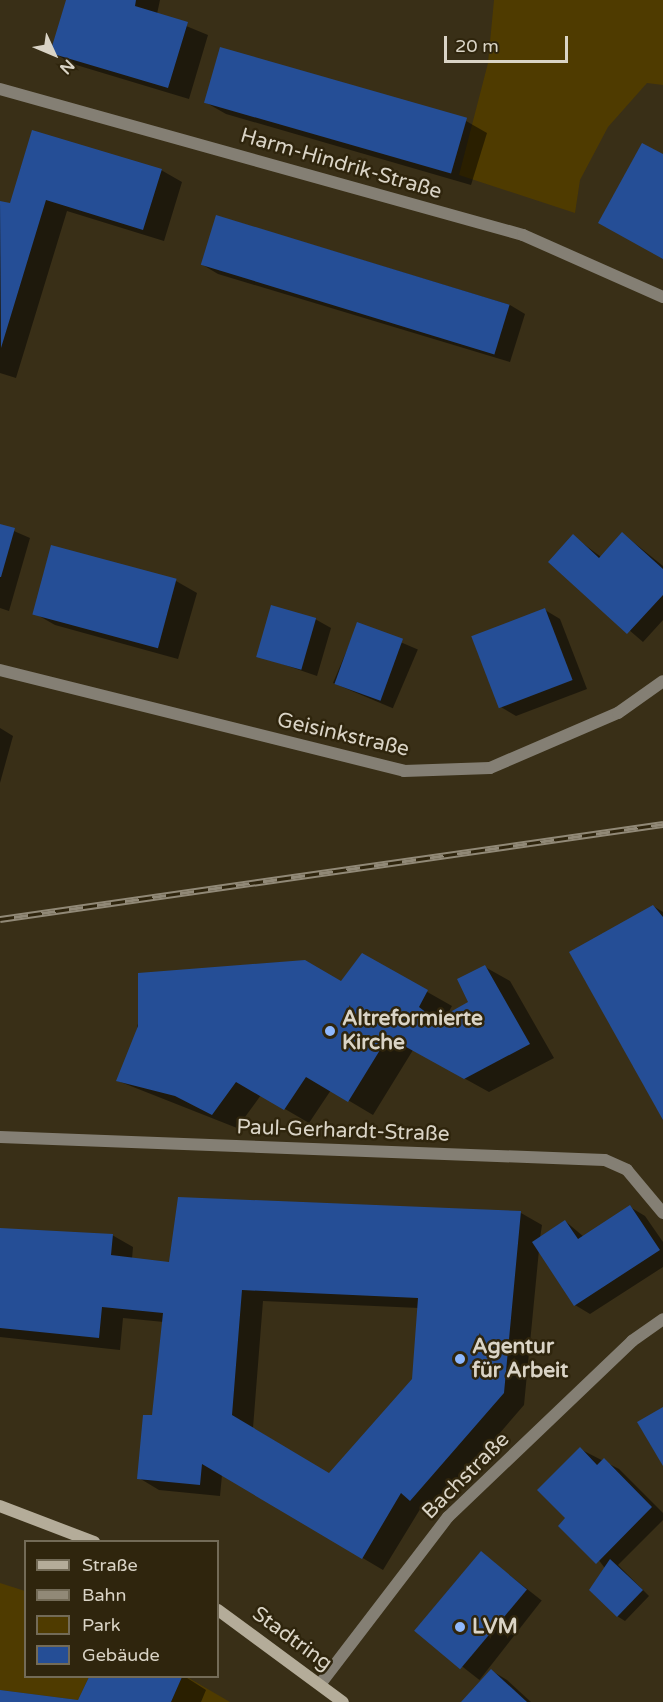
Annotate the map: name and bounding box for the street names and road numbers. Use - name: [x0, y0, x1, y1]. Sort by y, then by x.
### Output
- street label: Harm-Hindrik-Straße: [237, 123, 445, 205]
- street label: Geisinkstraße: [274, 708, 412, 762]
- street label: Paul-Gerhardt-Straße: [236, 1115, 450, 1147]
- street label: Bachstraße: [417, 1427, 515, 1525]
- street label: Stadtring: [247, 1602, 337, 1676]

